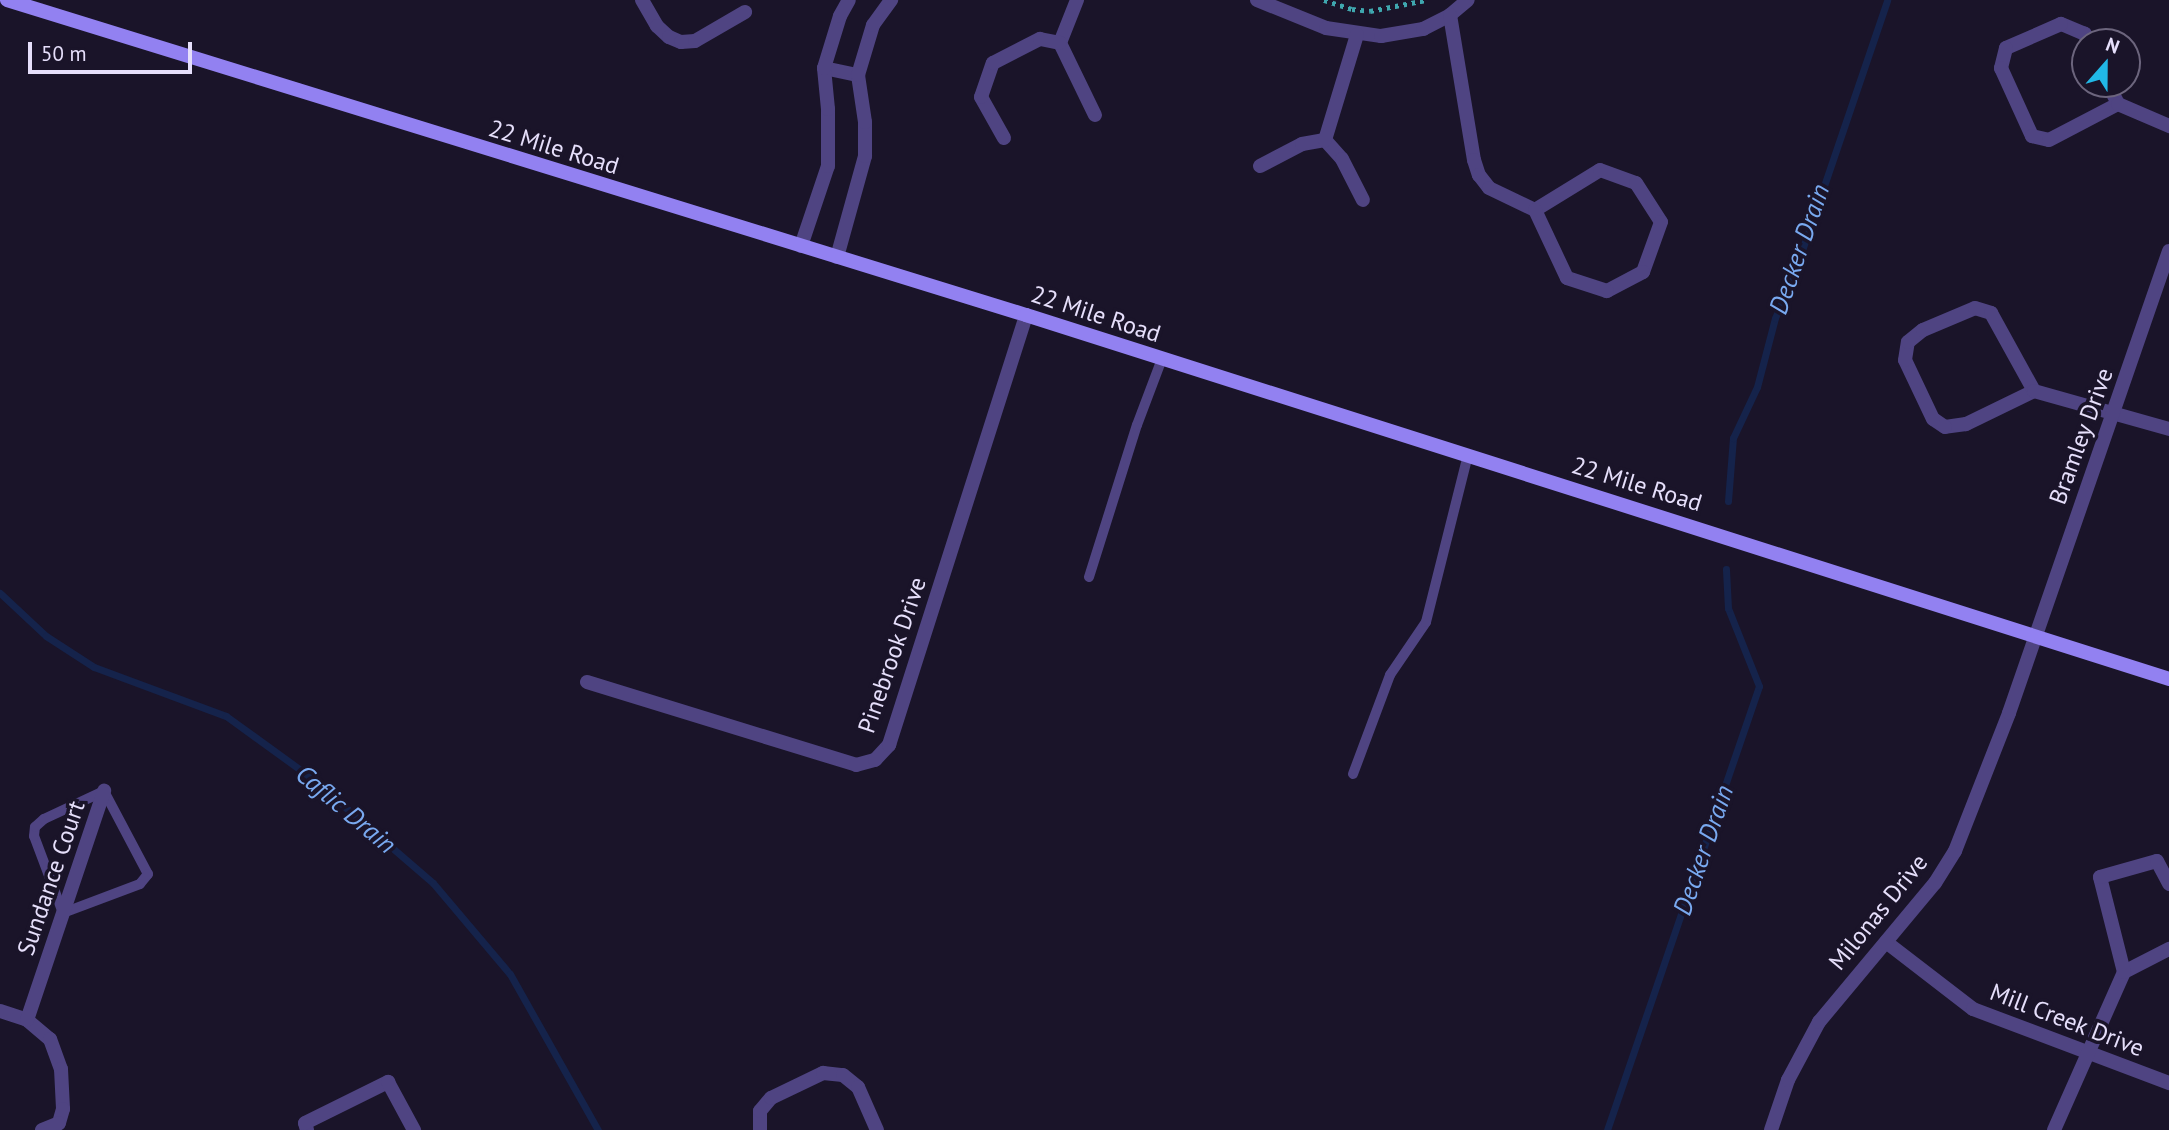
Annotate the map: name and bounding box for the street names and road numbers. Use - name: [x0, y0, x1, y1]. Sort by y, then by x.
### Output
- street label: 22 Mile Road: [486, 114, 622, 180]
- street label: 22 Mile Road: [1028, 280, 1164, 348]
- street label: Bramley Drive: [2043, 364, 2119, 508]
- street label: 22 Mile Road: [1569, 451, 1705, 517]
- street label: Pinebrook Drive: [852, 573, 932, 737]
- street label: Sundance Court: [11, 797, 91, 959]
- street label: Milonas Drive: [1823, 848, 1933, 976]
- street label: Mill Creek Drive: [1986, 977, 2148, 1063]

